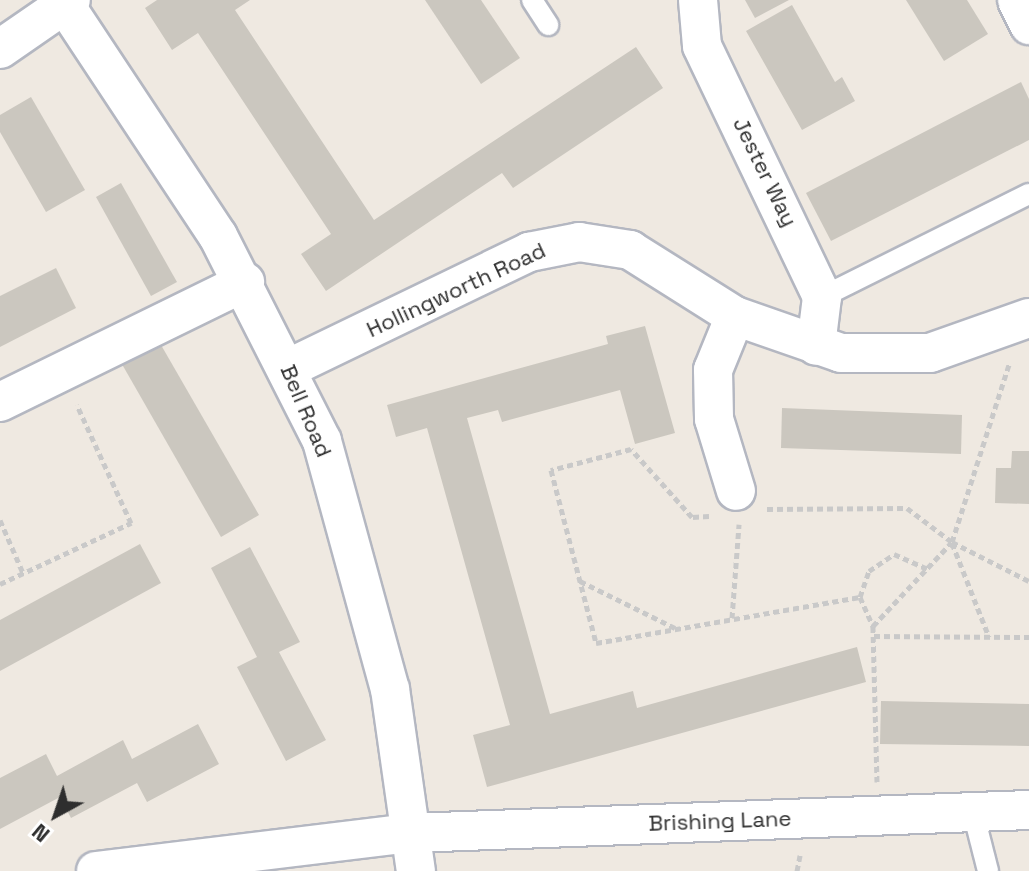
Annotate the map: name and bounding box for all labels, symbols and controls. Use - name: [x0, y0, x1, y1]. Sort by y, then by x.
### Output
- street label: Jester Way: [727, 113, 803, 231]
- street label: Hollingworth Road: [362, 237, 550, 343]
- street label: Bell Road: [275, 361, 337, 461]
- north arrow: [16, 775, 96, 855]
- street label: Brishing Lane: [648, 805, 792, 837]
- text: N: [26, 818, 55, 849]

